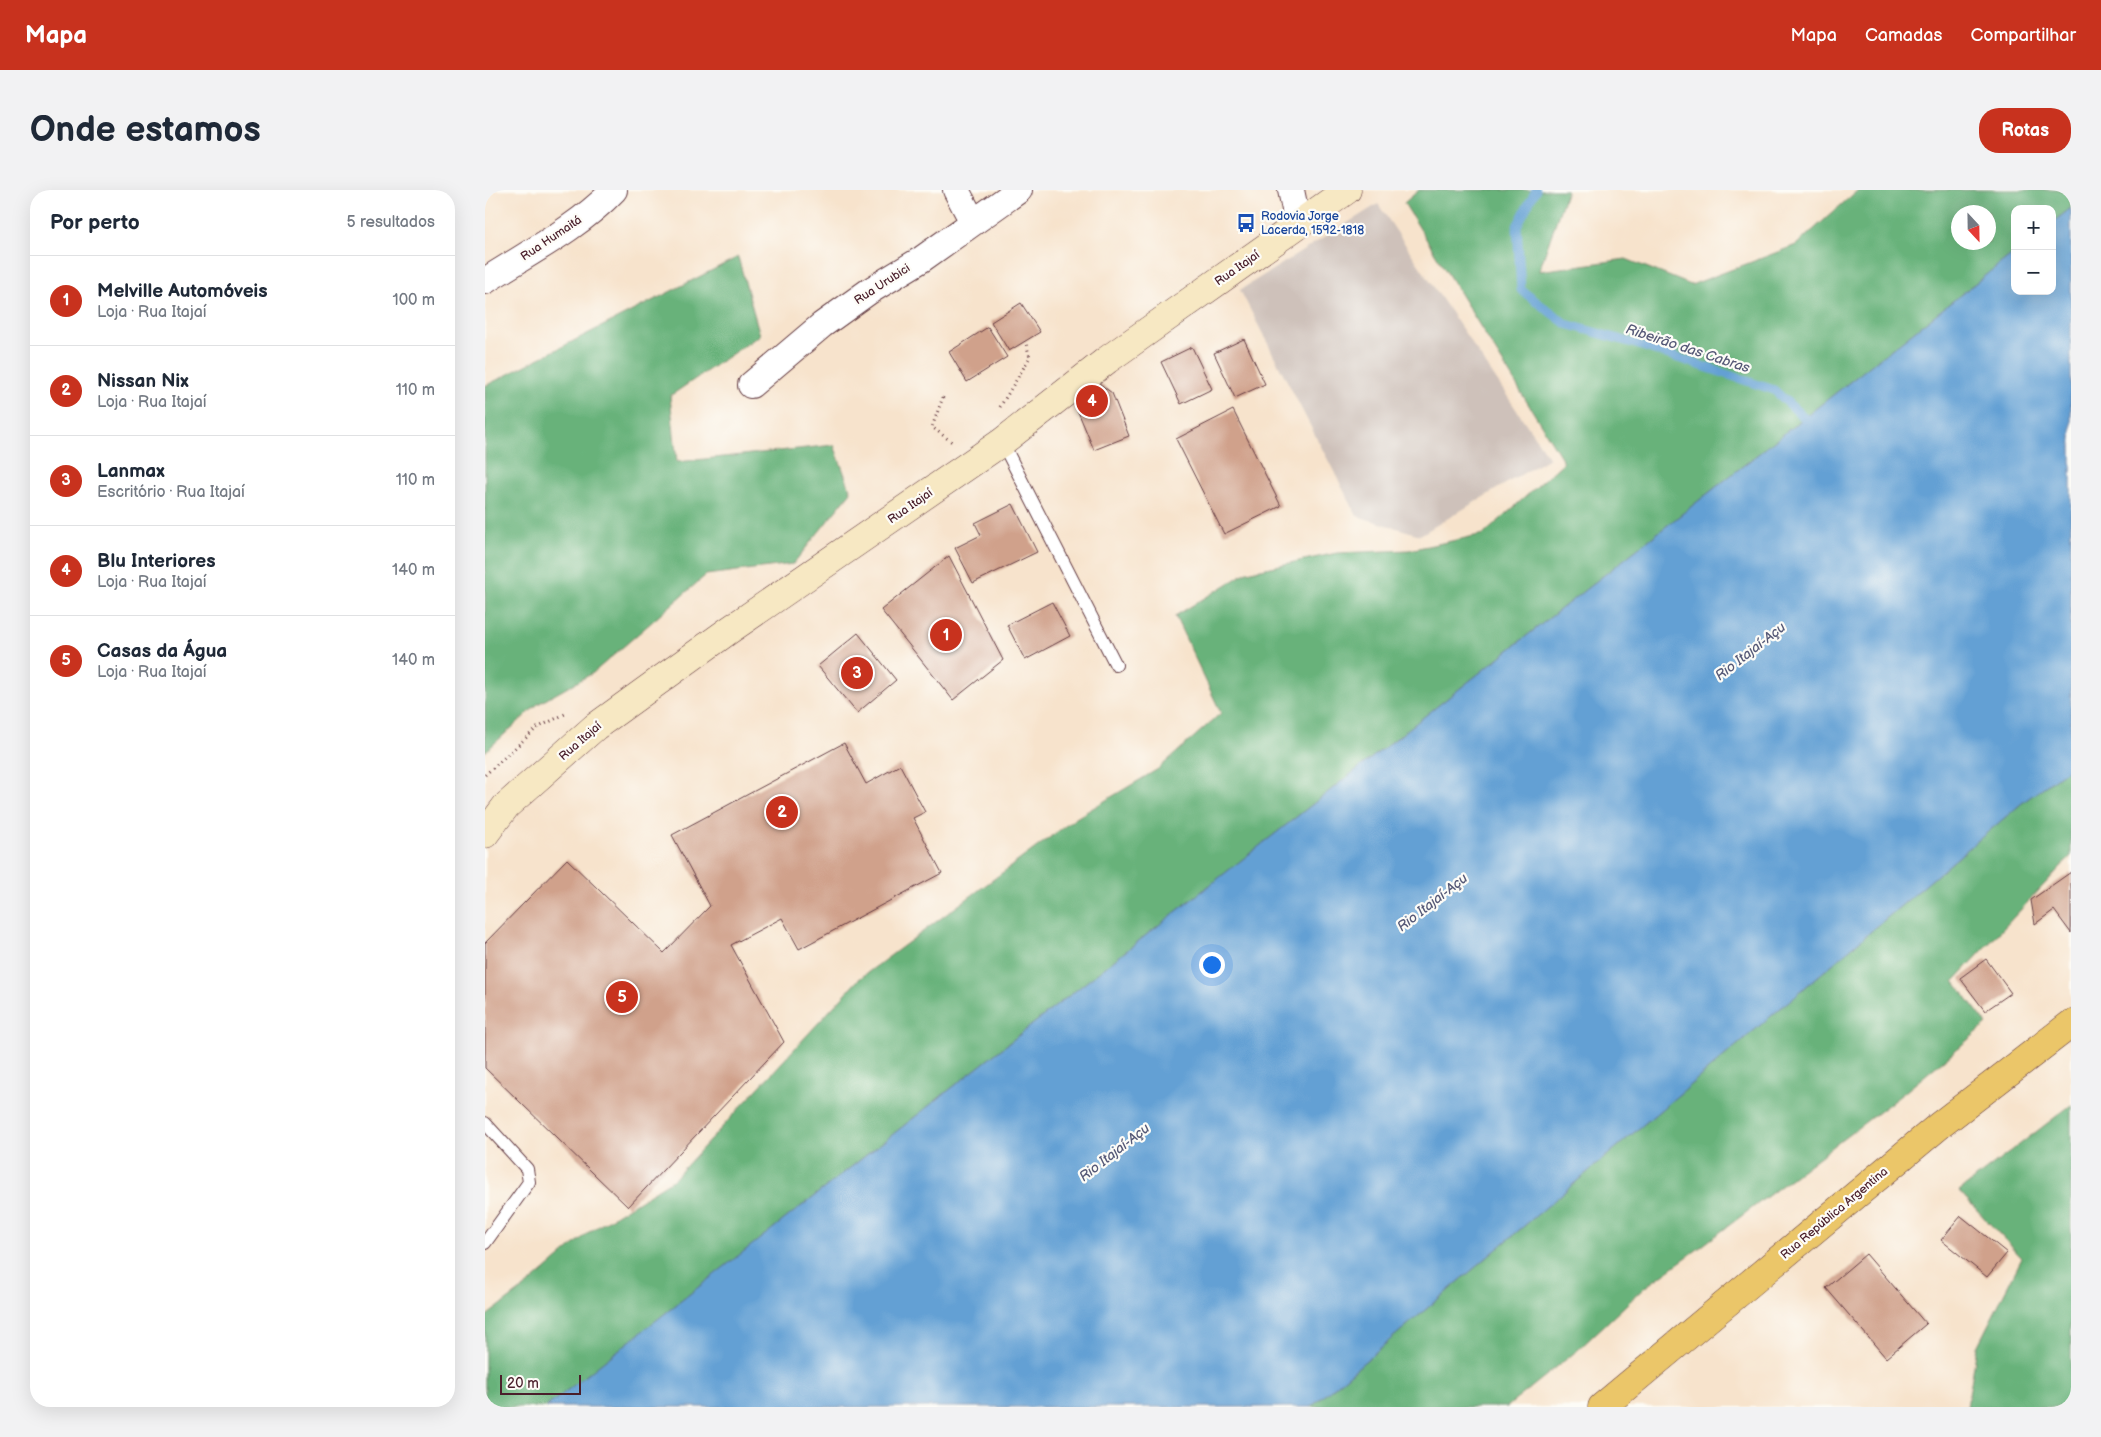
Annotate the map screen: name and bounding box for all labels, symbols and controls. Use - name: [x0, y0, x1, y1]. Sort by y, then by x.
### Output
- text: Mapa: [25, 21, 87, 50]
- text: Mapa: [1791, 25, 1837, 46]
- text: Camadas: [1865, 25, 1942, 46]
- text: Compartilhar: [1970, 25, 2076, 46]
- button: Rotas: [1979, 108, 2071, 153]
- text: Onde estamos: [30, 109, 261, 152]
- north arrow: [1951, 205, 1996, 250]
- map controls: [2011, 205, 2056, 295]
- button: +: [2011, 205, 2056, 250]
- place label: Rodovia Jorge Lacerda, 1592-1818: [1261, 209, 1364, 238]
- text: Por perto: [50, 210, 140, 235]
- street label: Rua Humaitá: [518, 212, 585, 264]
- bus stop icon: Rodovia Jorge Lacerda, 1592-1818: [1235, 212, 1257, 234]
- text: 5 resultados: [347, 213, 435, 232]
- street label: Rua Itajaí: [1212, 247, 1263, 289]
- button: −: [2011, 250, 2056, 295]
- street label: Rua Urubici: [851, 261, 913, 308]
- text: Melville Automóveis: [97, 280, 268, 303]
- text: 1: [63, 291, 69, 310]
- text: 100 m: [392, 291, 435, 310]
- text: Loja · Rua Itajaí: [97, 303, 207, 322]
- water label: Ribeirão das Cabras: [1624, 320, 1752, 377]
- text: Nissan Nix: [97, 370, 189, 393]
- text: 2: [61, 381, 71, 400]
- text: 110 m: [396, 381, 435, 400]
- pin: 4: [1076, 382, 1108, 420]
- text: Loja · Rua Itajaí: [97, 393, 207, 412]
- text: Lanmax: [97, 460, 165, 483]
- text: 3: [61, 471, 71, 490]
- text: 110 m: [396, 471, 435, 490]
- text: Escritório · Rua Itajaí: [97, 483, 245, 502]
- street label: Rua Itajaí: [885, 485, 936, 527]
- text: Blu Interiores: [97, 550, 215, 573]
- text: 4: [61, 561, 71, 580]
- text: 140 m: [392, 561, 435, 580]
- text: Loja · Rua Itajaí: [97, 573, 207, 592]
- pin: 1: [930, 616, 962, 654]
- water label: Rio Itajaí-Açu: [1712, 618, 1789, 684]
- text: Casas da Água: [97, 640, 227, 663]
- text: 5: [61, 651, 71, 670]
- text: 140 m: [392, 651, 435, 670]
- pin: 3: [841, 654, 873, 692]
- text: Loja · Rua Itajaí: [97, 663, 207, 682]
- street label: Rua Itajaí: [556, 719, 605, 764]
- pin: 2: [766, 793, 798, 831]
- water label: Rio Itajaí-Açu: [1394, 869, 1471, 935]
- your location: [1199, 952, 1225, 978]
- pin: 5: [606, 978, 638, 1016]
- water label: Rio Itajaí-Açu: [1076, 1119, 1153, 1185]
- street label: Rua República Argentina: [1778, 1164, 1891, 1263]
- scale bar: [500, 1372, 581, 1395]
- text: 20 m: [507, 1375, 539, 1392]

